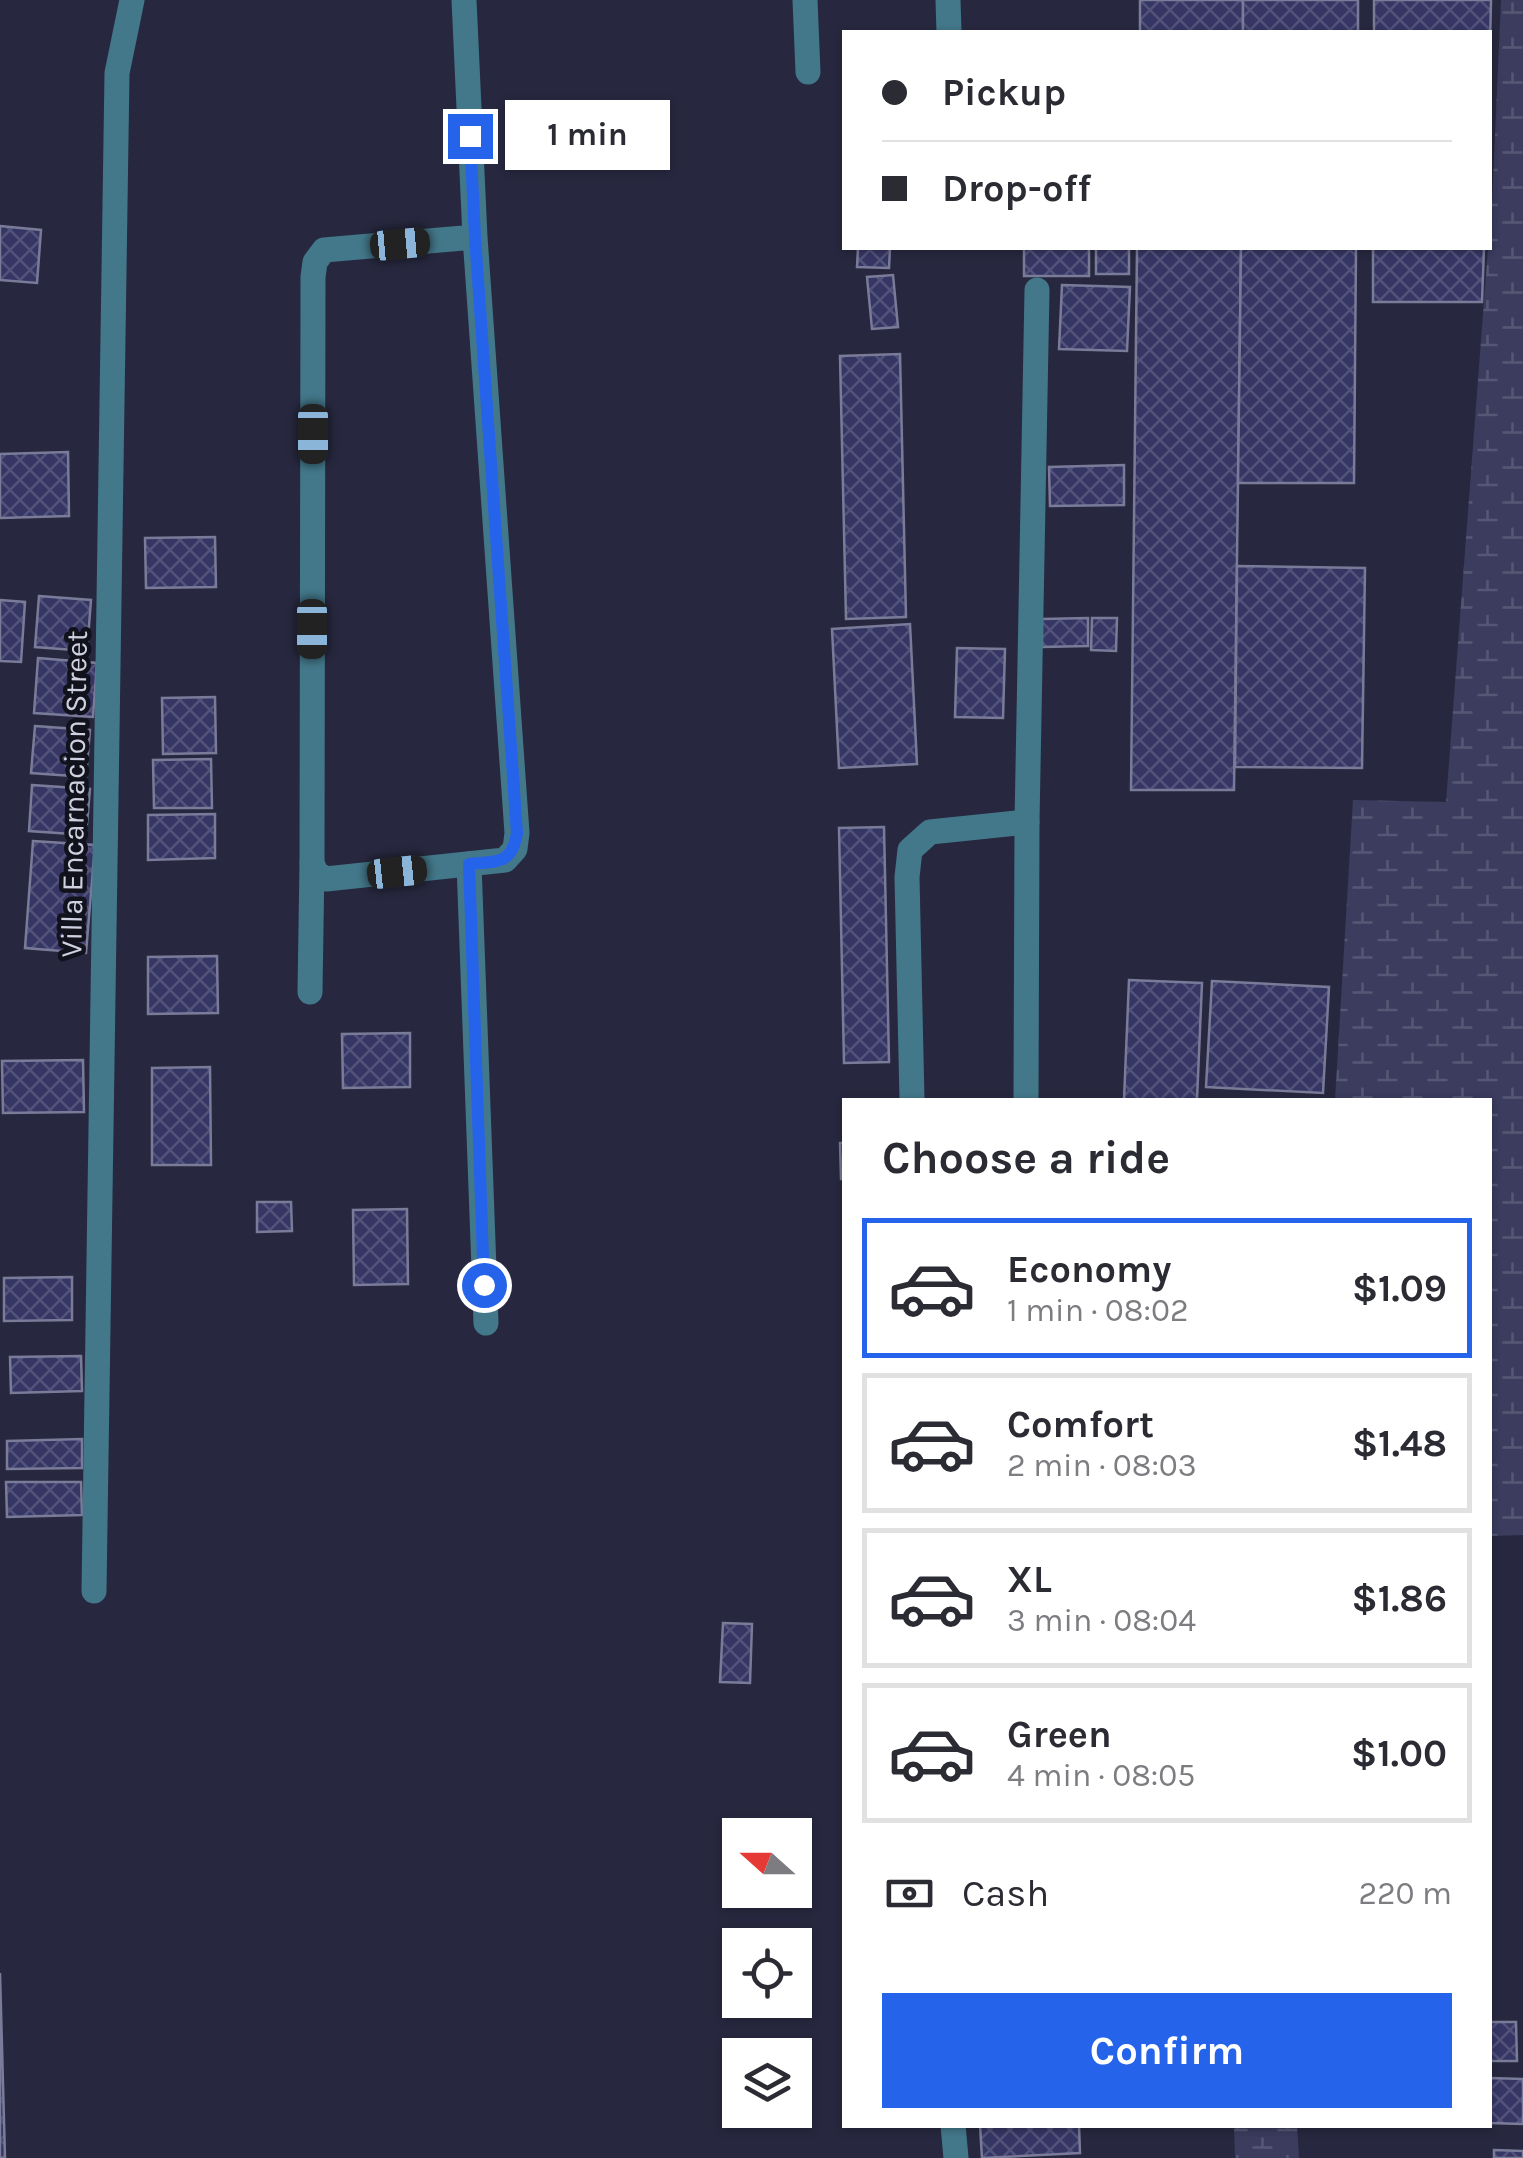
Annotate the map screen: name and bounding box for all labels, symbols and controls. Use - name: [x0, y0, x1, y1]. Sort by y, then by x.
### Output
- text: Pickup: [942, 70, 1066, 115]
- callout: 1 min: [505, 101, 670, 171]
- route end: [448, 114, 493, 159]
- text: 1 min: [547, 116, 628, 153]
- text: Drop-off: [942, 166, 1091, 211]
- car: [369, 226, 431, 262]
- car: [298, 404, 328, 464]
- car: [297, 599, 327, 659]
- street label: Villa Encarnacion Street: [53, 630, 95, 958]
- car: [366, 854, 428, 890]
- text: Choose a ride: [882, 1132, 1170, 1184]
- icon: car: [887, 1243, 977, 1333]
- text: Economy: [1007, 1247, 1171, 1292]
- route start: [462, 1263, 507, 1308]
- text: $1.09: [1352, 1266, 1447, 1311]
- text: 1 min · 08:02: [1007, 1292, 1188, 1329]
- icon: car: [887, 1398, 977, 1488]
- text: Comfort: [1007, 1402, 1154, 1447]
- text: $1.48: [1352, 1421, 1447, 1466]
- text: 2 min · 08:03: [1007, 1447, 1197, 1484]
- icon: car: [887, 1553, 977, 1643]
- text: XL: [1007, 1557, 1052, 1602]
- text: $1.86: [1351, 1576, 1447, 1621]
- text: 3 min · 08:04: [1007, 1602, 1196, 1639]
- icon: car: [887, 1708, 977, 1798]
- text: Green: [1007, 1712, 1112, 1757]
- text: $1.00: [1351, 1731, 1447, 1776]
- text: 4 min · 08:05: [1007, 1757, 1195, 1794]
- north arrow: [722, 1818, 812, 1908]
- map controls: [722, 1818, 812, 2128]
- icon: cash: [882, 1866, 937, 1921]
- text: Cash: [962, 1871, 1049, 1916]
- text: 220 m: [1358, 1875, 1452, 1912]
- button: locate: [722, 1928, 812, 2018]
- button: Confirm: [882, 1993, 1452, 2108]
- button: layers: [722, 2038, 812, 2128]

